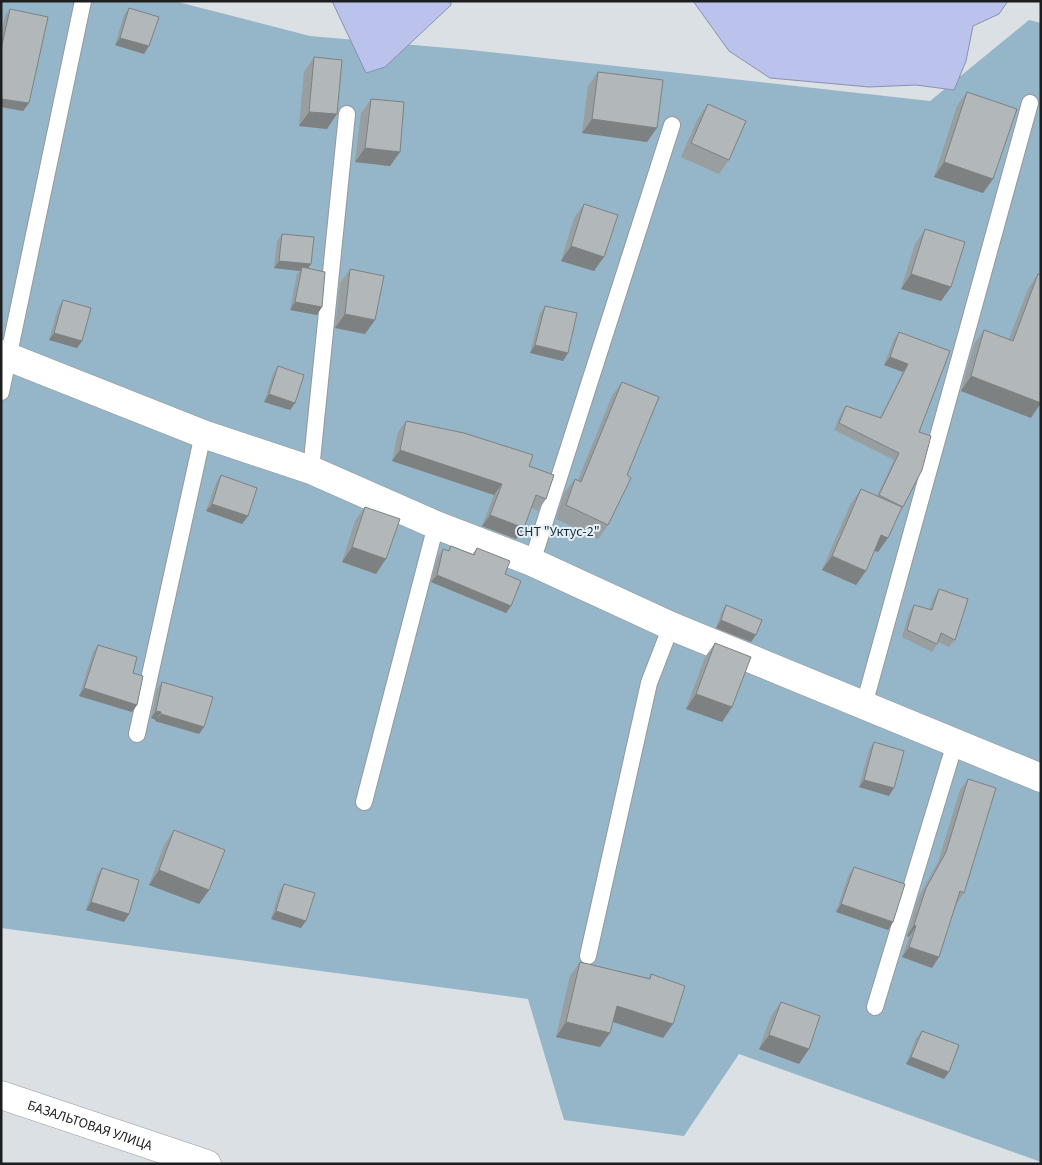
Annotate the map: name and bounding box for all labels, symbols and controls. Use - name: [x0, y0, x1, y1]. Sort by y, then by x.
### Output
- park label: СНТ "Уктус-2": [516, 522, 600, 542]
- street label: БАЗАЛЬТОВАЯ УЛИЦА: [25, 1096, 155, 1156]

